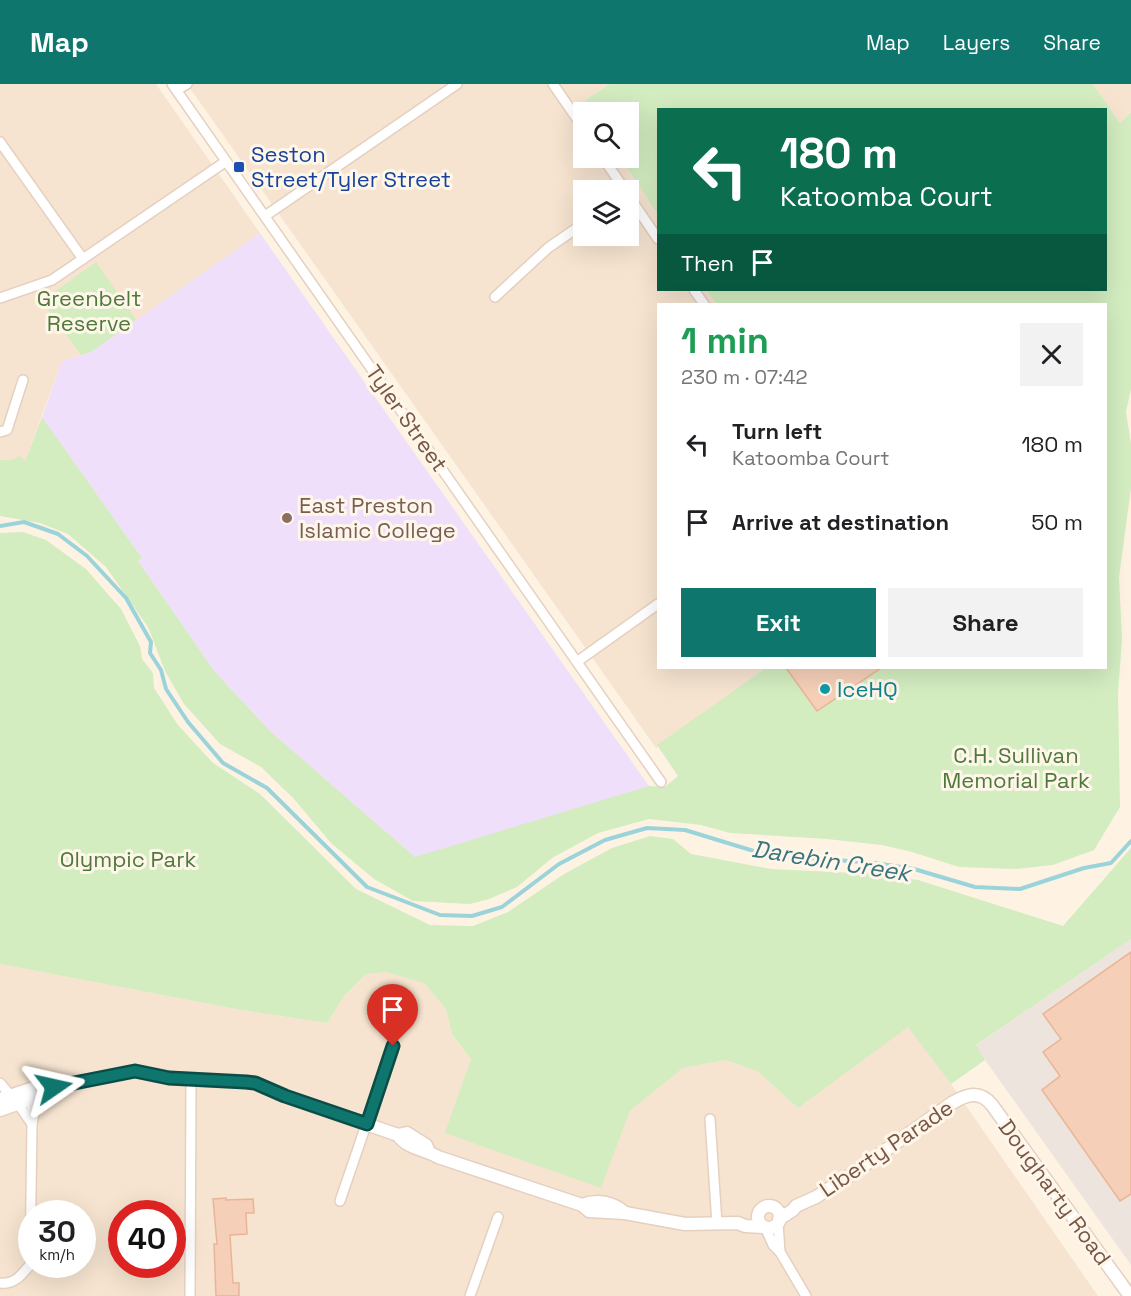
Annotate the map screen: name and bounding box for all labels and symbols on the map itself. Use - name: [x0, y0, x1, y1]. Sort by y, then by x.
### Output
- place label: Seston Street/Tyler Street: [251, 140, 451, 193]
- marker: Seston Street/Tyler Street: [232, 160, 246, 174]
- park label: Greenbelt Reserve: [37, 284, 141, 337]
- street label: Tyler Street: [360, 359, 454, 477]
- place label: East Preston Islamic College: [299, 491, 456, 544]
- marker: East Preston Islamic College: [280, 511, 294, 525]
- place label: IceHQ: [837, 675, 898, 703]
- marker: IceHQ: [818, 682, 832, 696]
- park label: C.H. Sullivan Memorial Park: [942, 741, 1090, 794]
- water label: Darebin Creek: [750, 833, 916, 889]
- park label: Olympic Park: [60, 845, 196, 873]
- pin: [367, 984, 418, 1046]
- position arrow: [22, 1055, 86, 1119]
- street label: Liberty Parade: [814, 1093, 958, 1203]
- street label: Dougharty Road: [993, 1114, 1117, 1270]
- speed limit sign: 40: [108, 1200, 186, 1278]

